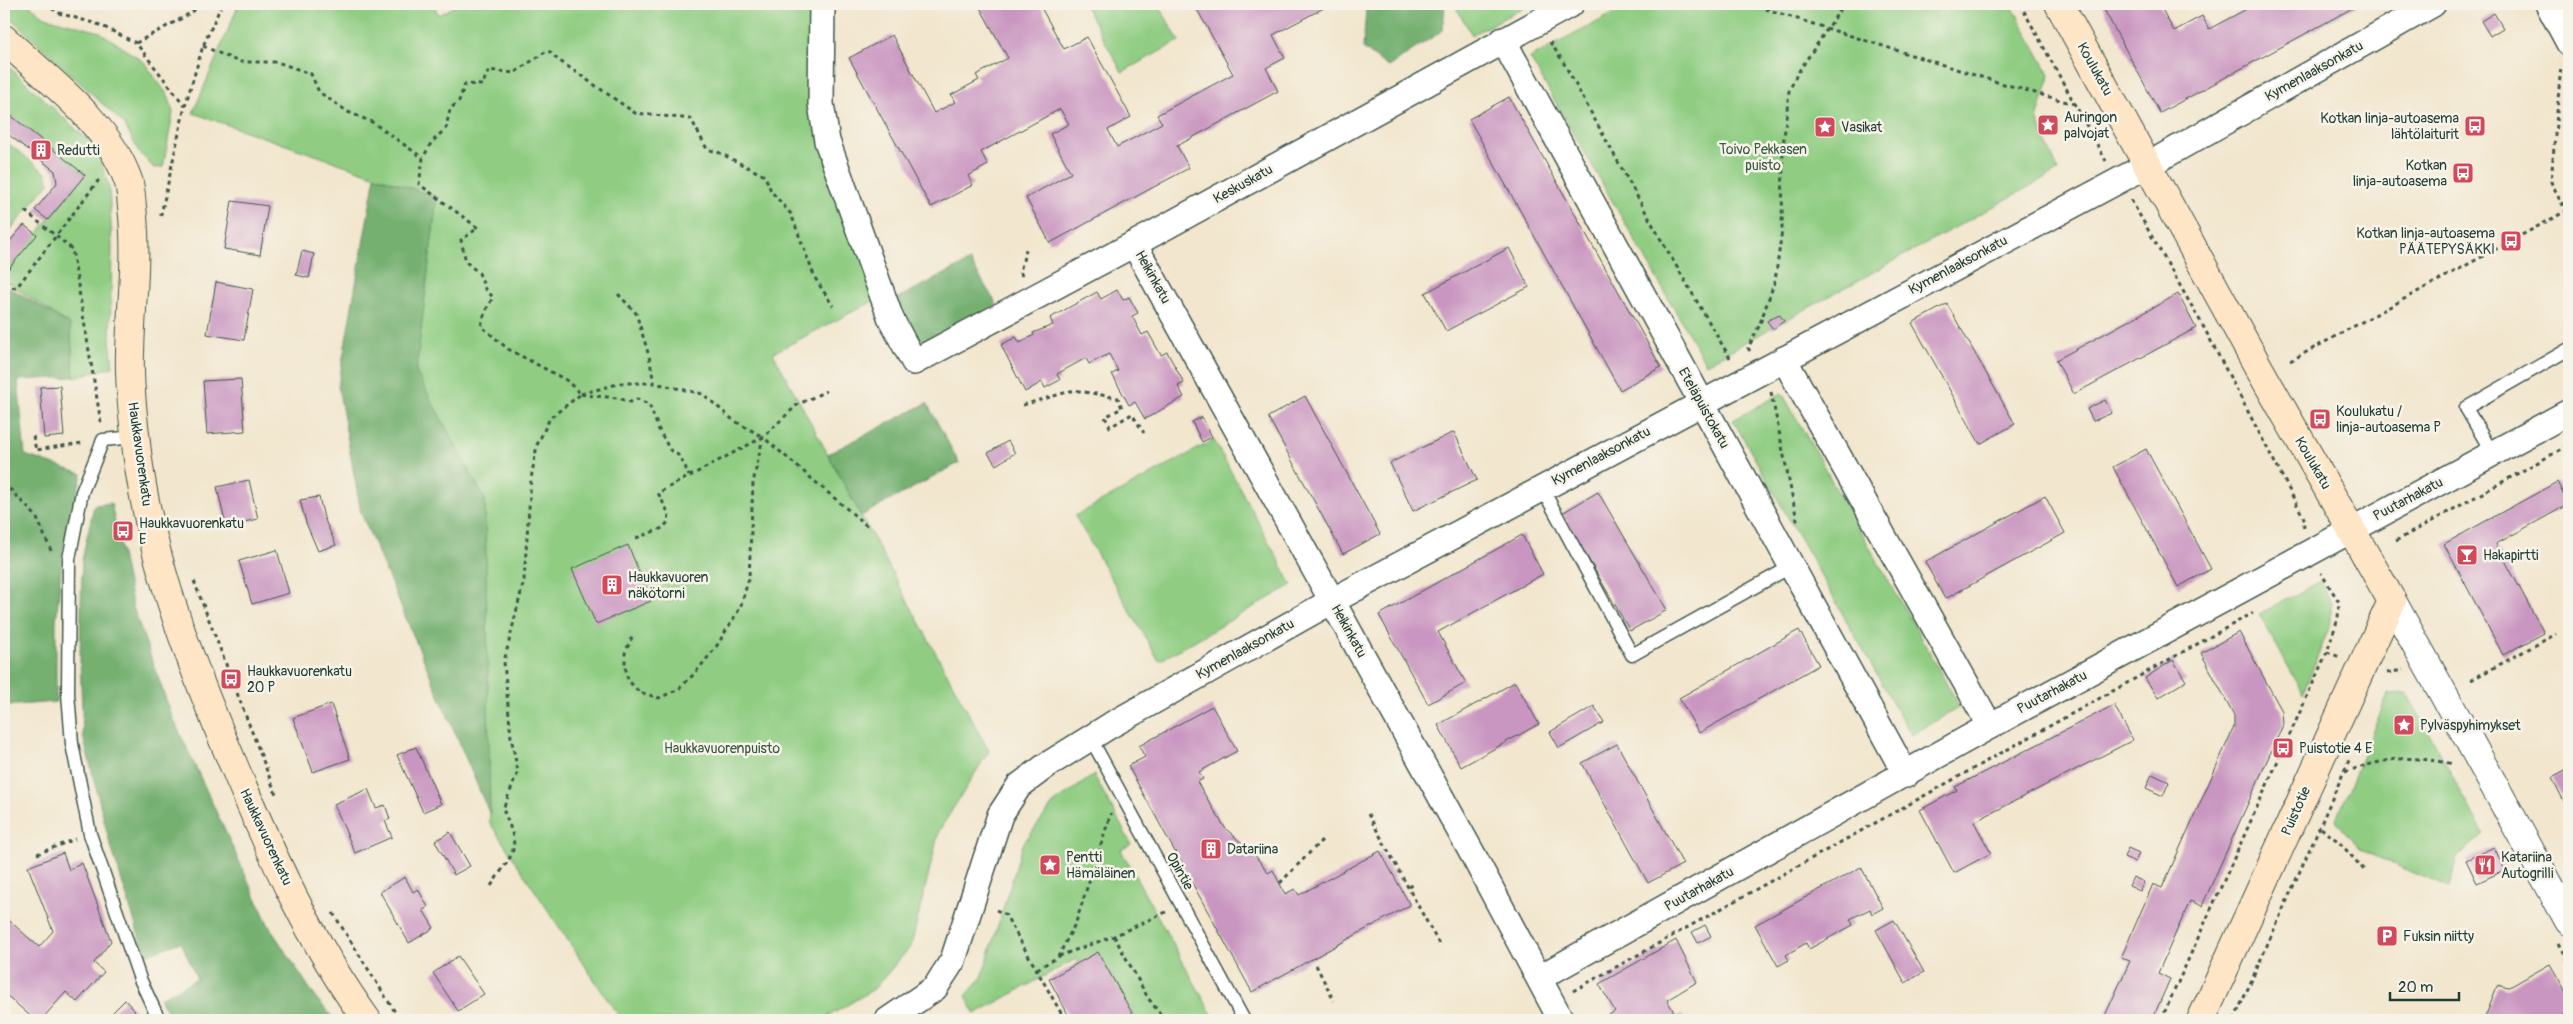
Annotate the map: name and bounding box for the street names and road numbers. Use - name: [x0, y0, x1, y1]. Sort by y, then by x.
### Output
- street label: Kymenlaaksonkatu: [2262, 37, 2366, 105]
- street label: Koulukatu: [2074, 40, 2116, 98]
- street label: Keskuskatu: [1210, 161, 1276, 207]
- street label: Kymenlaaksonkatu: [1906, 232, 2010, 298]
- street label: Heikinkatu: [1131, 247, 1175, 307]
- street label: Eteläpuistokatu: [1675, 365, 1733, 451]
- street label: Haukkavuorenkatu: [124, 401, 156, 507]
- street label: Kymenlaaksonkatu: [1549, 423, 1653, 489]
- street label: Koulukatu: [2291, 434, 2335, 492]
- street label: Puutarhakatu: [2370, 474, 2446, 524]
- street label: Heikinkatu: [1327, 601, 1371, 661]
- street label: Kymenlaaksonkatu: [1193, 615, 1297, 683]
- street label: Puutarhakatu: [2014, 667, 2090, 717]
- street label: Puistotie: [2278, 784, 2314, 838]
- street label: Haukkavuorenkatu: [236, 786, 296, 888]
- street label: Opintie: [1163, 849, 1197, 893]
- street label: Puutarhakatu: [1661, 863, 1737, 915]

